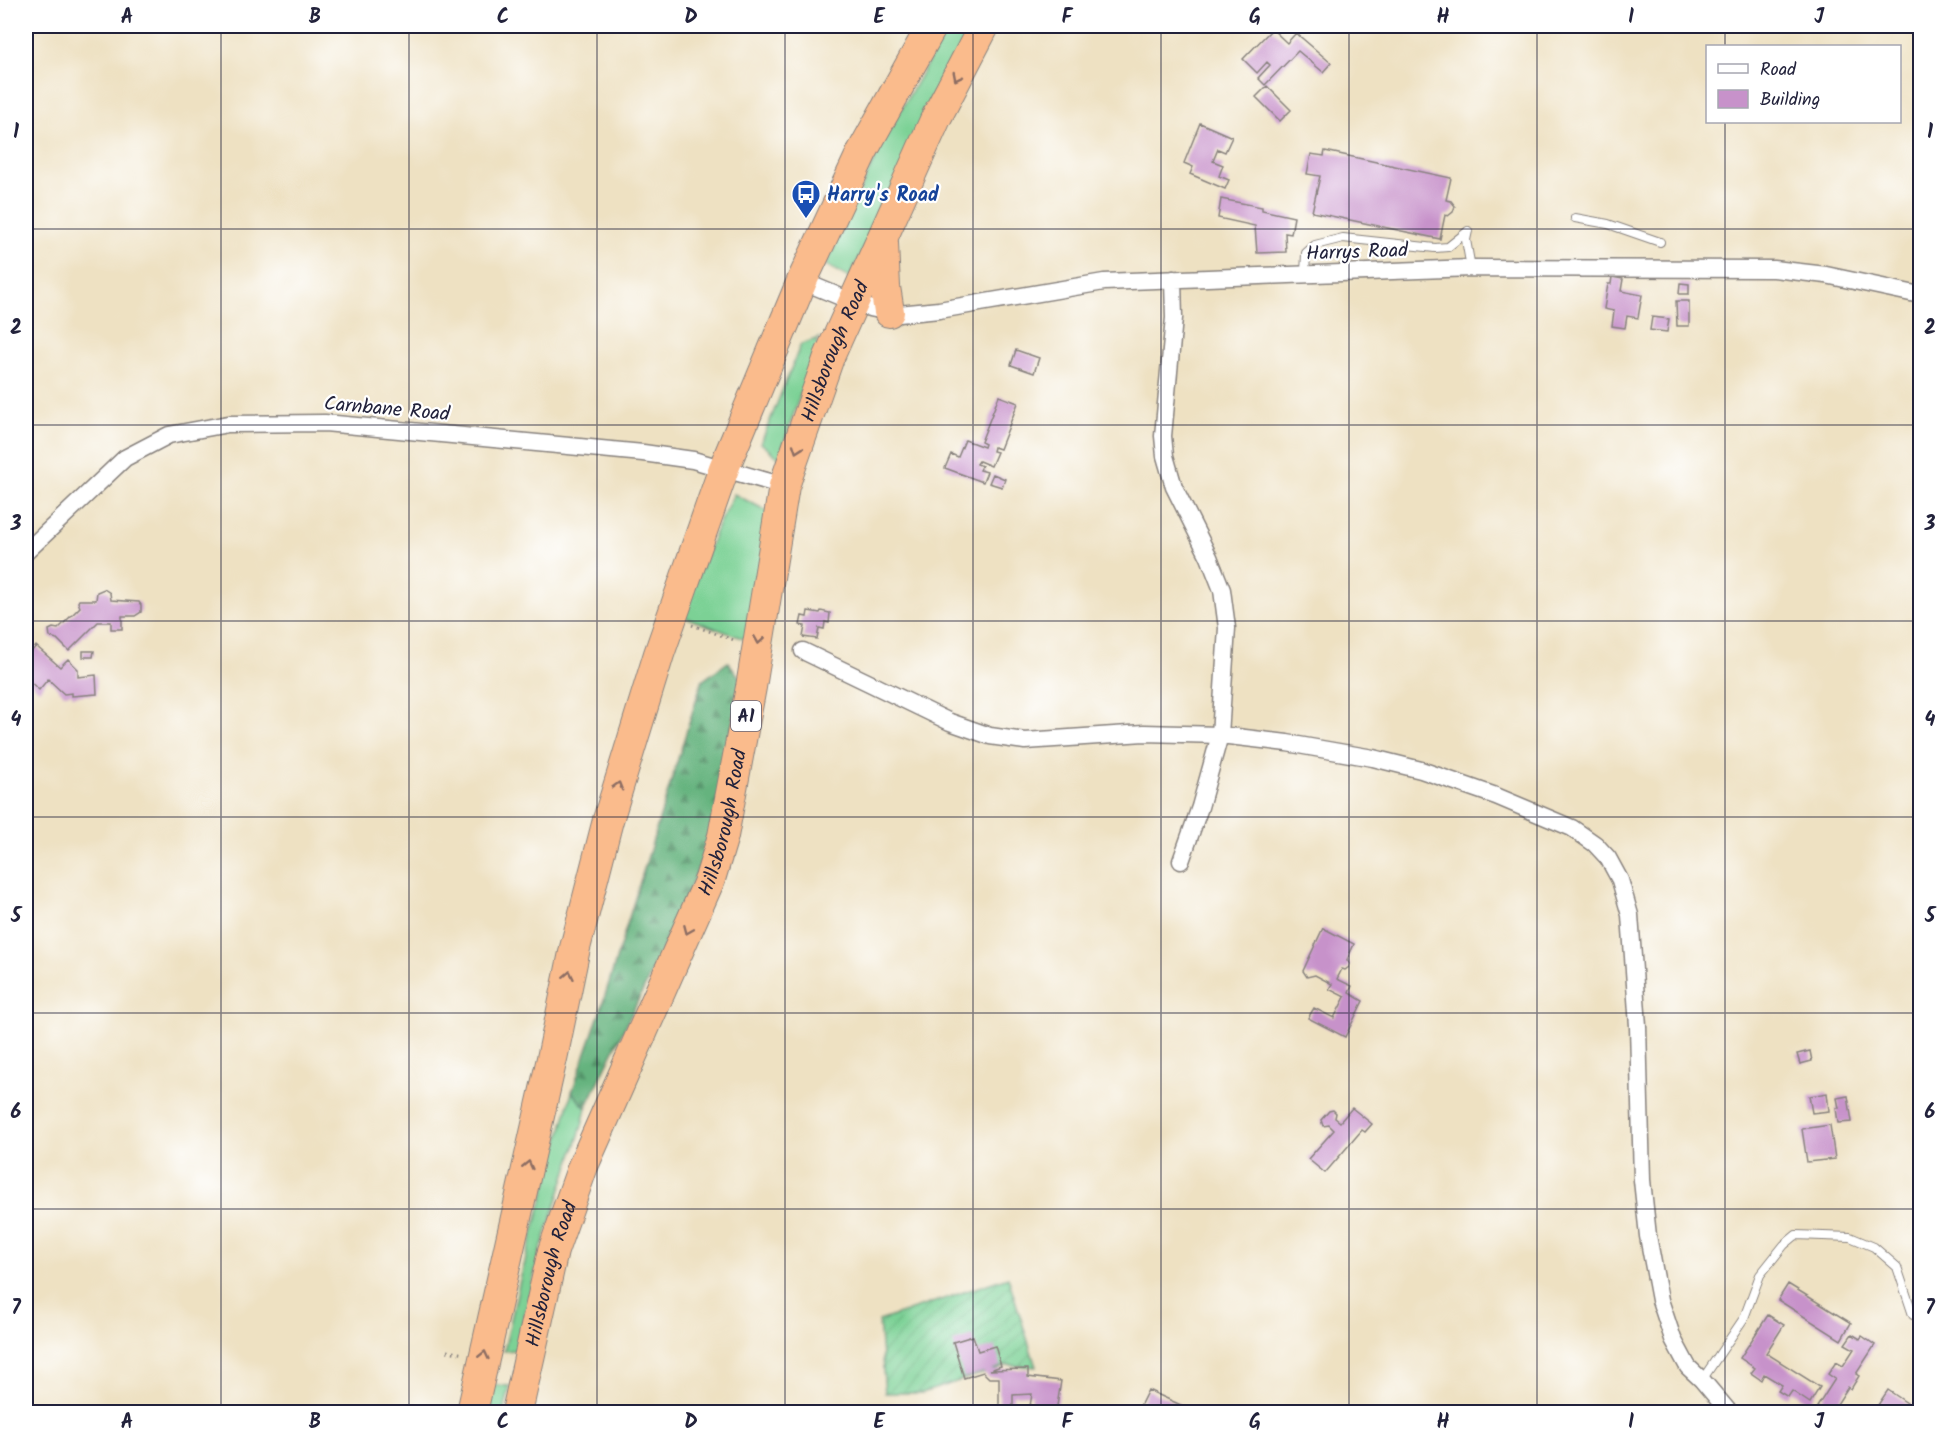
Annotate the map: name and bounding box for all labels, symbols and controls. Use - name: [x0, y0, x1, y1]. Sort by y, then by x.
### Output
- text: A: [121, 2, 133, 34]
- text: B: [309, 2, 321, 34]
- text: C: [497, 2, 509, 34]
- text: D: [684, 2, 698, 34]
- text: E: [873, 2, 885, 34]
- text: F: [1062, 2, 1074, 34]
- text: G: [1249, 2, 1261, 34]
- text: H: [1436, 2, 1450, 34]
- text: I: [1628, 2, 1634, 34]
- text: J: [1814, 2, 1825, 34]
- legend: [1706, 45, 1901, 123]
- text: Road: [1760, 56, 1797, 85]
- one-way arrow: [953, 71, 964, 82]
- text: Building: [1760, 86, 1820, 115]
- text: 1: [13, 117, 19, 149]
- text: 1: [1927, 117, 1933, 149]
- bus stop icon: Harry's Road: [790, 178, 822, 220]
- place label: Harry's Road: [827, 180, 940, 212]
- street label: Harrys Road: [1306, 235, 1410, 271]
- street label: Hillsborough Road: [793, 275, 879, 427]
- text: 2: [10, 313, 22, 345]
- text: 2: [1924, 313, 1936, 345]
- street label: Carnbane Road: [323, 389, 452, 432]
- one-way arrow: [791, 443, 804, 454]
- text: 3: [10, 509, 22, 541]
- text: 3: [1924, 509, 1936, 541]
- one-way arrow: [753, 634, 766, 644]
- road number: A1: [731, 701, 761, 731]
- text: 4: [11, 705, 22, 737]
- text: 4: [1925, 705, 1936, 737]
- street label: Hillsborough Road: [690, 746, 757, 902]
- one-way arrow: [611, 781, 623, 792]
- text: 5: [10, 901, 23, 933]
- text: 5: [1924, 901, 1937, 933]
- one-way arrow: [683, 924, 695, 935]
- one-way arrow: [562, 970, 575, 980]
- text: 6: [11, 1097, 22, 1129]
- text: 6: [1925, 1097, 1936, 1129]
- one-way arrow: [520, 1161, 533, 1171]
- street label: Hillsborough Road: [518, 1196, 588, 1350]
- text: 7: [11, 1293, 21, 1325]
- text: 7: [1925, 1293, 1935, 1325]
- one-way arrow: [477, 1351, 490, 1361]
- text: A: [121, 1407, 133, 1438]
- text: B: [309, 1407, 321, 1438]
- text: C: [497, 1407, 509, 1438]
- text: D: [684, 1407, 698, 1438]
- text: E: [873, 1407, 885, 1438]
- text: F: [1062, 1407, 1074, 1438]
- text: G: [1249, 1407, 1261, 1438]
- text: H: [1436, 1407, 1450, 1438]
- text: I: [1628, 1407, 1634, 1438]
- text: J: [1814, 1407, 1825, 1438]

